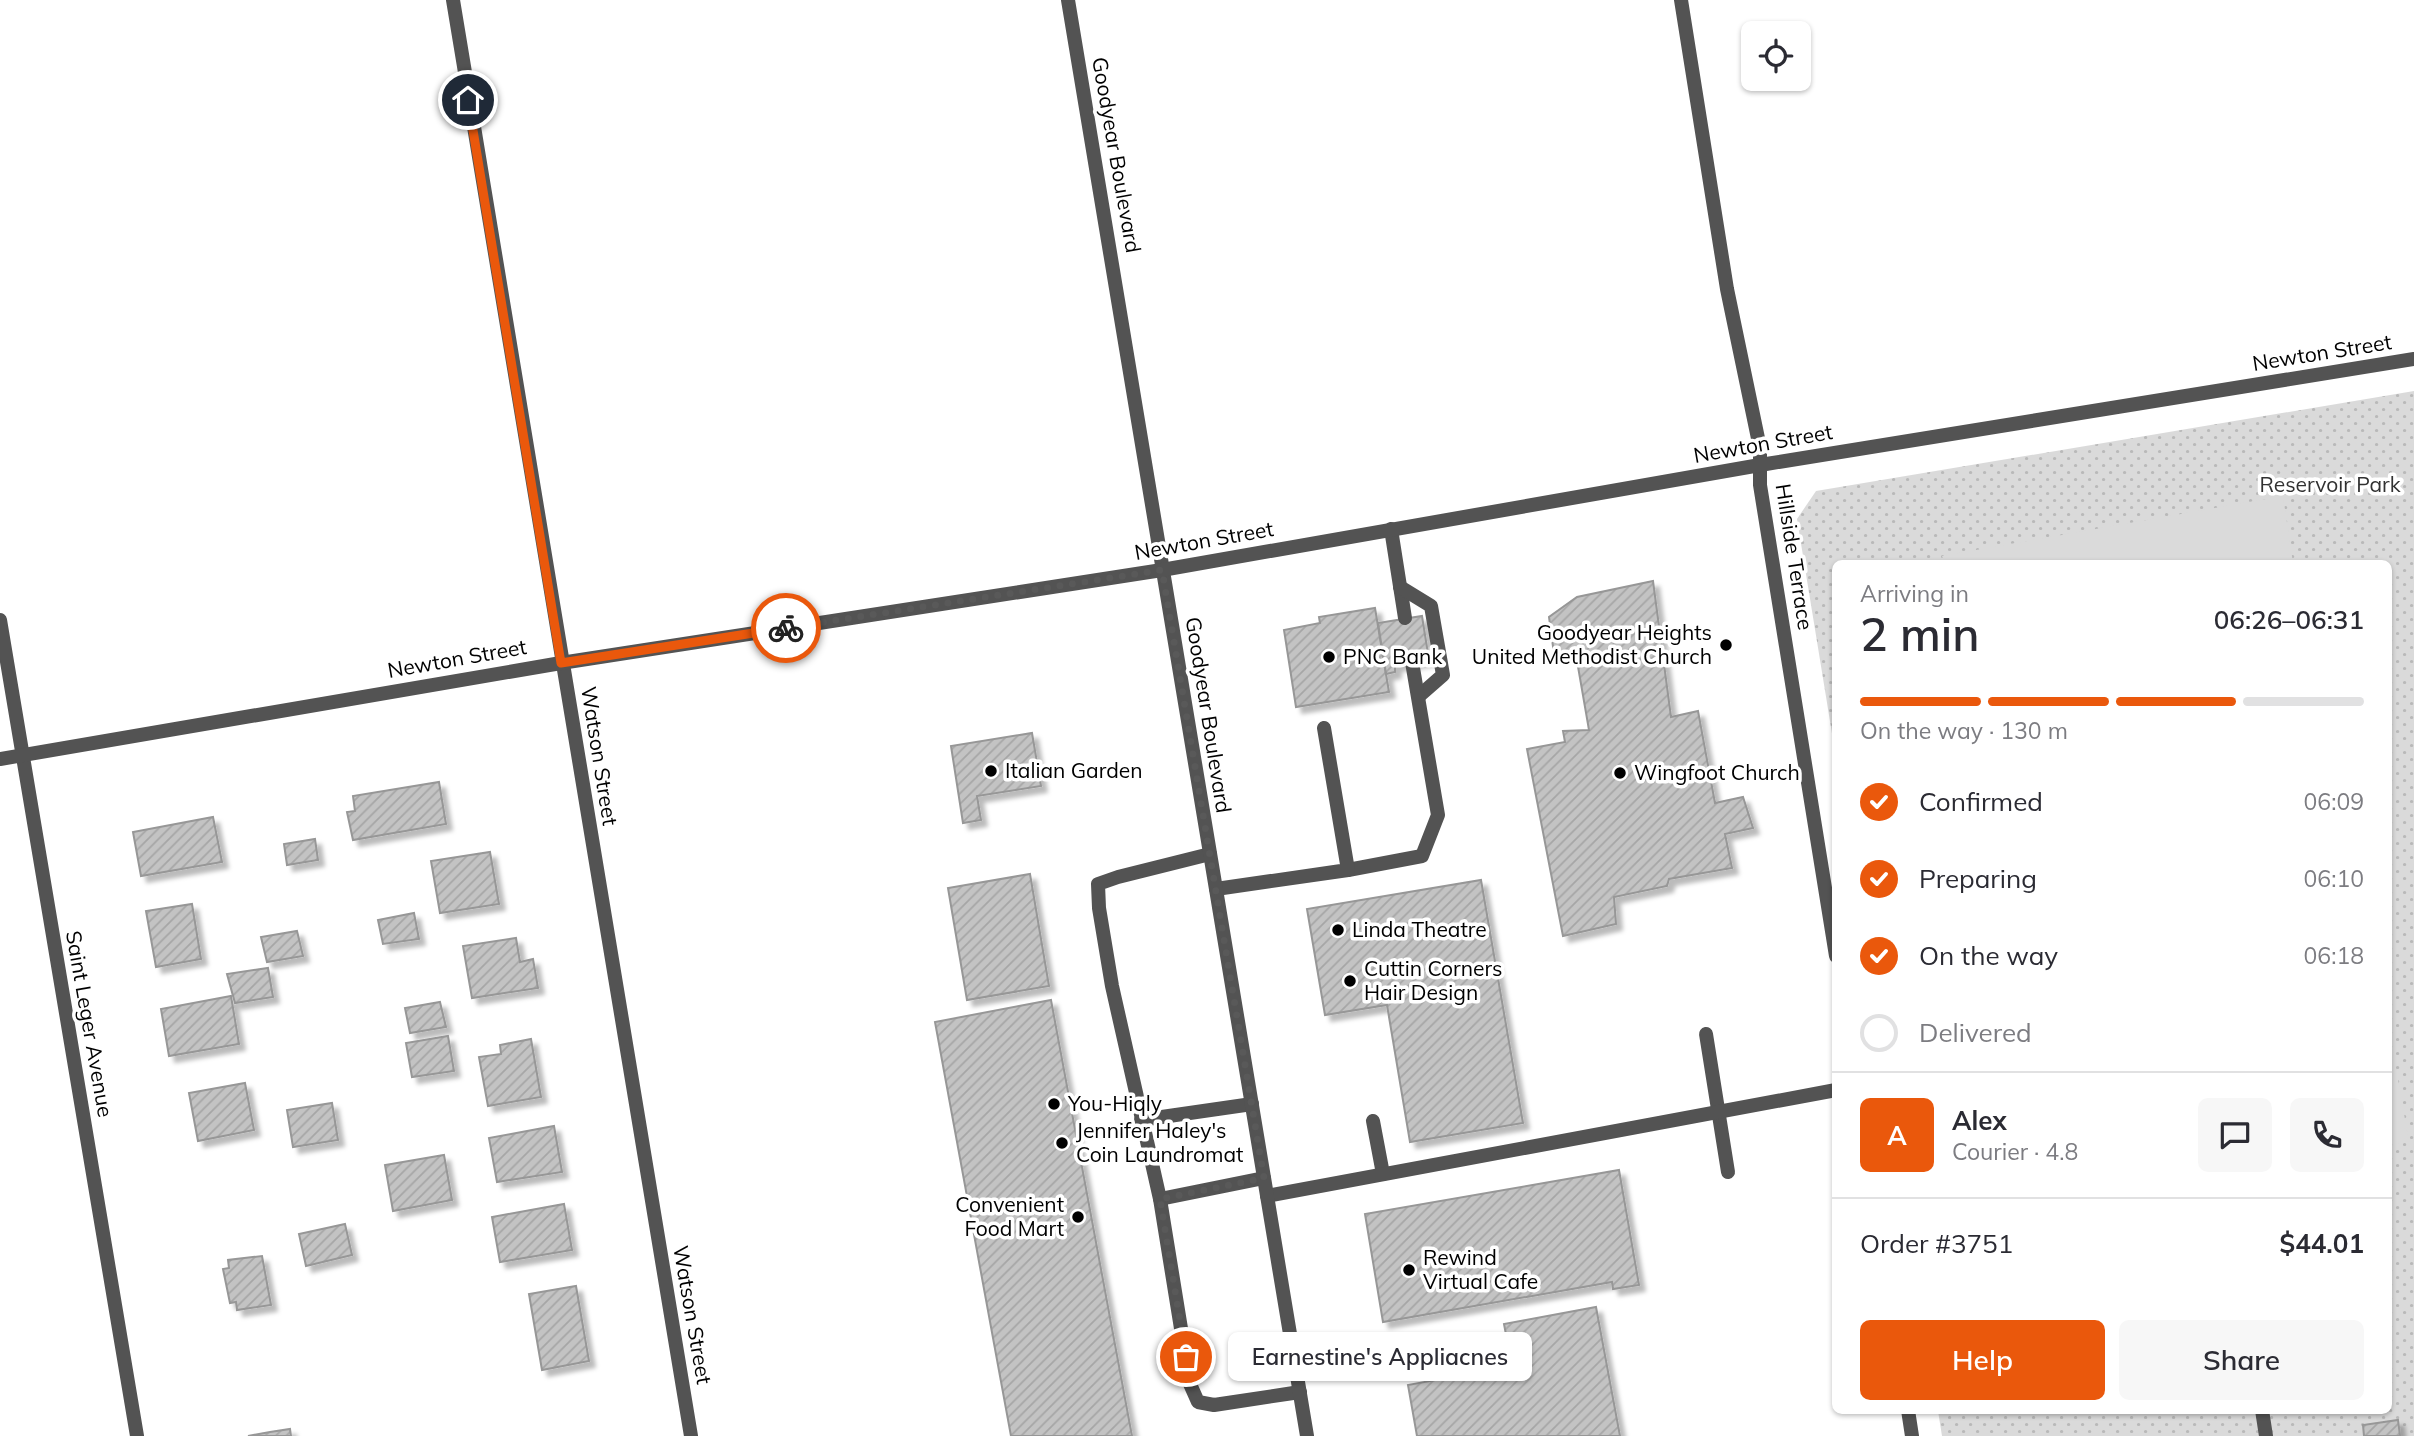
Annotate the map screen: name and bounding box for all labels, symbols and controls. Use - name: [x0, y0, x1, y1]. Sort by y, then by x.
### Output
- map controls: [1741, 21, 1811, 91]
- button: locate: [1741, 21, 1811, 91]
- street label: Goodyear Boulevard: [1087, 55, 1147, 255]
- pin: [438, 70, 498, 130]
- icon: home: [449, 81, 487, 119]
- street label: Newton Street: [2250, 328, 2393, 376]
- street label: Newton Street: [1691, 418, 1834, 468]
- park label: Reservoir Park: [2259, 471, 2401, 497]
- street label: Hillside Terrace: [1771, 482, 1819, 632]
- street label: Newton Street: [1132, 515, 1275, 565]
- text: Arriving in: [1860, 579, 1969, 608]
- courier: [751, 593, 821, 663]
- text: 06:26–06:31: [2214, 603, 2364, 636]
- text: 2 min: [1860, 605, 1979, 663]
- icon: bike: [767, 609, 805, 647]
- street label: Goodyear Boulevard: [1181, 615, 1237, 815]
- place label: Goodyear Heights United Methodist Church: [1472, 619, 1712, 669]
- street label: Newton Street: [385, 633, 528, 683]
- marker: Goodyear Heights United Methodist Church: [1718, 637, 1734, 653]
- place label: PNC Bank: [1343, 643, 1442, 669]
- marker: PNC Bank: [1321, 649, 1337, 665]
- street label: Watson Street: [576, 684, 624, 827]
- text: On the way · 130 m: [1860, 716, 2068, 745]
- place label: Italian Garden: [1005, 757, 1143, 783]
- place label: Wingfoot Church: [1634, 759, 1800, 785]
- marker: Italian Garden: [983, 763, 999, 779]
- marker: Wingfoot Church: [1612, 765, 1628, 781]
- icon: check: [1860, 783, 1898, 821]
- text: Confirmed: [1919, 785, 2043, 818]
- text: 06:09: [2304, 787, 2364, 816]
- icon: check: [1860, 860, 1898, 898]
- text: Preparing: [1919, 862, 2037, 895]
- text: 06:10: [2304, 864, 2364, 893]
- place label: Linda Theatre: [1352, 916, 1487, 942]
- marker: Linda Theatre: [1330, 922, 1346, 938]
- street label: Saint Leger Avenue: [61, 929, 119, 1119]
- icon: check: [1860, 937, 1898, 975]
- text: On the way: [1919, 939, 2058, 972]
- text: 06:18: [2304, 941, 2364, 970]
- place label: Cuttin Corners Hair Design: [1364, 955, 1502, 1005]
- marker: Cuttin Corners Hair Design: [1342, 973, 1358, 989]
- text: Delivered: [1919, 1016, 2032, 1049]
- place label: You-Hiqly: [1067, 1090, 1162, 1116]
- marker: You-Hiqly: [1046, 1096, 1062, 1112]
- button: chat: [2198, 1098, 2272, 1172]
- button: phone: [2290, 1098, 2364, 1172]
- text: Alex: [1952, 1104, 2007, 1137]
- place label: Jennifer Haley's Coin Laundromat: [1076, 1117, 1243, 1167]
- text: A: [1887, 1119, 1907, 1152]
- marker: Jennifer Haley's Coin Laundromat: [1054, 1135, 1070, 1151]
- text: Courier · 4.8: [1952, 1137, 2078, 1166]
- place label: Convenient Food Mart: [955, 1191, 1064, 1241]
- marker: Convenient Food Mart: [1070, 1209, 1086, 1225]
- text: Order #3751: [1860, 1227, 2013, 1260]
- text: $44.01: [2280, 1227, 2364, 1260]
- street label: Watson Street: [668, 1243, 718, 1386]
- place label: Rewind Virtual Cafe: [1423, 1244, 1538, 1294]
- marker: Rewind Virtual Cafe: [1401, 1262, 1417, 1278]
- button: Help: [1860, 1320, 2105, 1400]
- button: Share: [2119, 1320, 2364, 1400]
- pin: [1156, 1327, 1216, 1387]
- callout: Earnestine's Appliacnes: [1228, 1332, 1532, 1382]
- icon: bag: [1167, 1338, 1205, 1376]
- text: Earnestine's Appliacnes: [1252, 1342, 1508, 1371]

